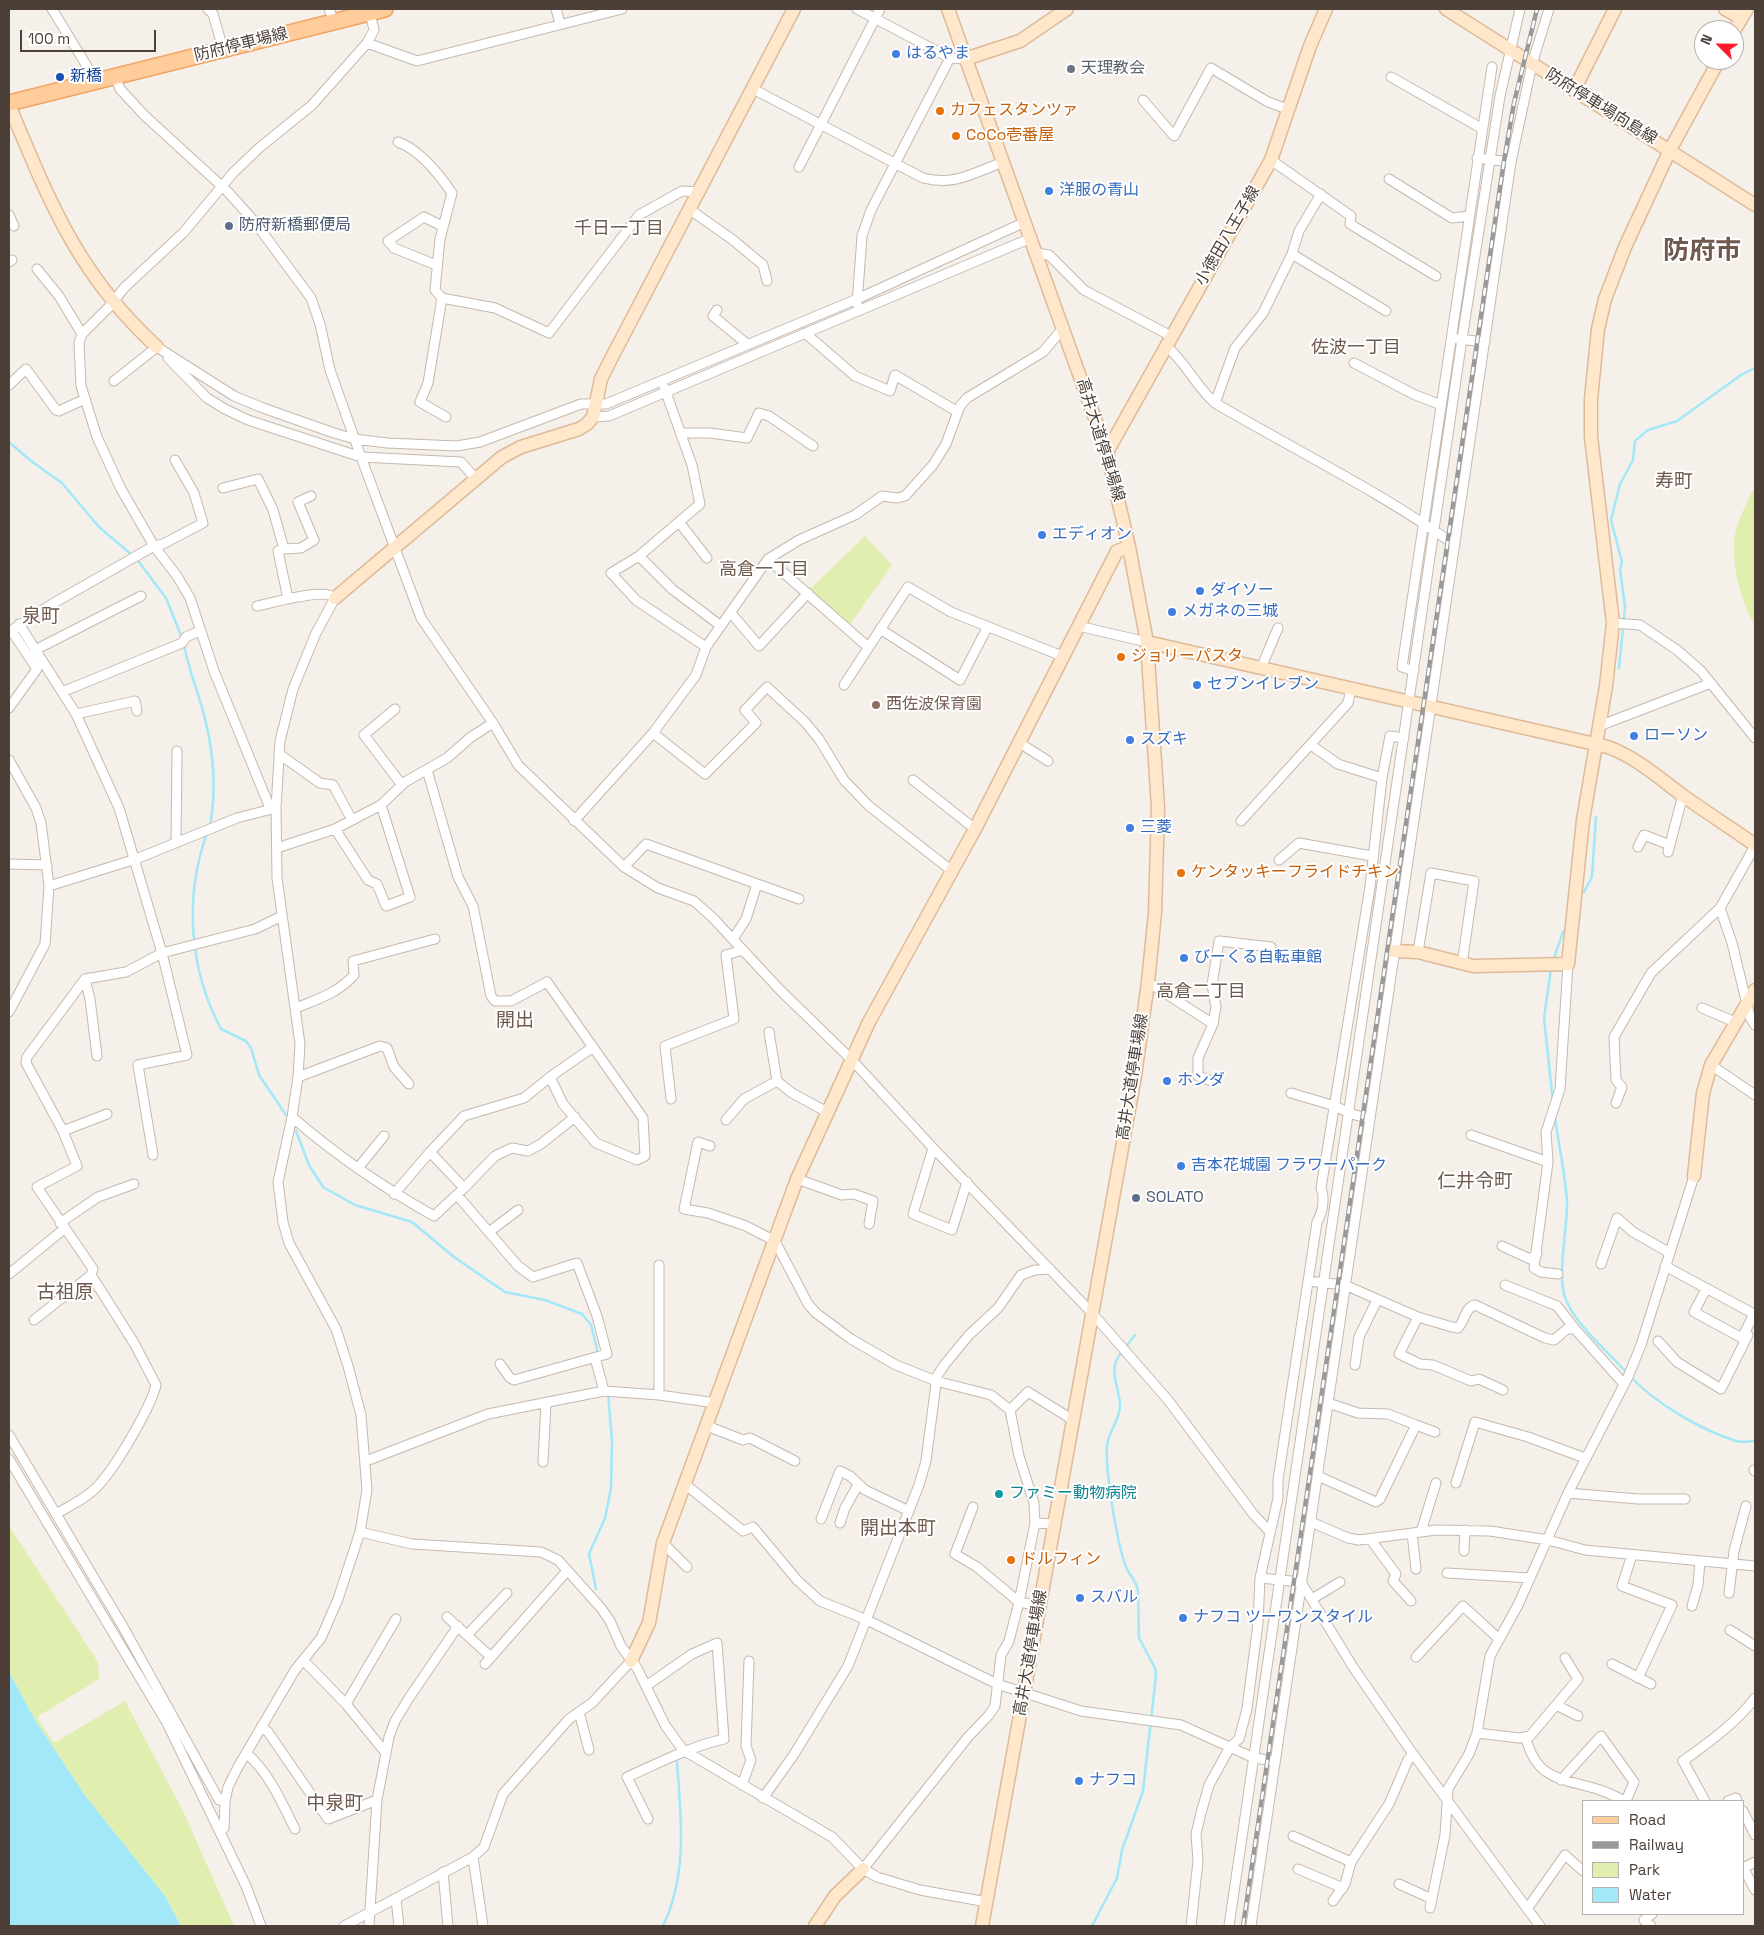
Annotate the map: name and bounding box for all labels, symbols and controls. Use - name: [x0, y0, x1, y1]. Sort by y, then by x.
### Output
- scale bar: [22, 20, 159, 52]
- north arrow: [1694, 20, 1744, 70]
- street label: 防府停車場線: [192, 24, 290, 66]
- text: 100 m: [28, 29, 70, 48]
- text: N: [1696, 32, 1716, 47]
- place label: はるやま: [906, 44, 970, 64]
- marker: はるやま: [890, 48, 902, 60]
- place label: 天理教会: [1081, 59, 1145, 79]
- marker: 天理教会: [1065, 63, 1077, 75]
- street label: 防府停車場向島線: [1542, 65, 1660, 149]
- place label: 新橋: [70, 67, 102, 87]
- marker: 新橋: [54, 71, 66, 83]
- place label: カフェスタンツァ: [950, 101, 1078, 121]
- marker: カフェスタンツァ: [934, 105, 946, 117]
- place label: CoCo壱番屋: [966, 126, 1054, 146]
- marker: CoCo壱番屋: [950, 130, 962, 142]
- place label: 洋服の青山: [1059, 181, 1139, 201]
- street label: 小徳田八王子線: [1192, 183, 1264, 289]
- marker: 洋服の青山: [1043, 185, 1055, 197]
- place label: 防府新橋郵便局: [239, 216, 351, 236]
- district label: 千日一丁目: [574, 218, 664, 240]
- marker: 防府新橋郵便局: [223, 220, 235, 232]
- district label: 防府市: [1663, 236, 1741, 268]
- district label: 佐波一丁目: [1311, 337, 1401, 359]
- street label: 高井大道停車場線: [1072, 376, 1128, 504]
- district label: 寿町: [1655, 471, 1693, 493]
- place label: エディオン: [1052, 525, 1132, 545]
- marker: エディオン: [1036, 529, 1048, 541]
- district label: 高倉一丁目: [719, 559, 809, 581]
- place label: ダイソー: [1210, 581, 1274, 601]
- marker: ダイソー: [1194, 585, 1206, 597]
- place label: メガネの三城: [1182, 602, 1278, 622]
- district label: 泉町: [22, 606, 60, 628]
- marker: メガネの三城: [1166, 606, 1178, 618]
- place label: ジョリーパスタ: [1131, 647, 1243, 667]
- marker: ジョリーパスタ: [1115, 651, 1127, 663]
- place label: セブンイレブン: [1207, 675, 1319, 695]
- marker: セブンイレブン: [1191, 679, 1203, 691]
- place label: 西佐波保育園: [886, 695, 982, 715]
- marker: 西佐波保育園: [870, 699, 882, 711]
- place label: ローソン: [1644, 726, 1708, 746]
- place label: スズキ: [1140, 730, 1188, 750]
- marker: ローソン: [1628, 730, 1640, 742]
- marker: スズキ: [1124, 734, 1136, 746]
- place label: 三菱: [1140, 818, 1172, 838]
- marker: 三菱: [1124, 822, 1136, 834]
- place label: ケンタッキーフライドチキン: [1191, 863, 1399, 883]
- marker: ケンタッキーフライドチキン: [1175, 867, 1187, 879]
- place label: びーくる自転車館: [1194, 948, 1322, 968]
- marker: びーくる自転車館: [1178, 952, 1190, 964]
- district label: 高倉二丁目: [1156, 981, 1246, 1003]
- district label: 開出: [496, 1010, 534, 1032]
- street label: 高井大道停車場線: [1114, 1012, 1152, 1142]
- place label: ホンダ: [1177, 1071, 1225, 1091]
- marker: ホンダ: [1161, 1075, 1173, 1087]
- place label: 吉本花城園 フラワーパーク: [1191, 1156, 1387, 1176]
- marker: 吉本花城園 フラワーパーク: [1175, 1160, 1187, 1172]
- district label: 仁井令町: [1437, 1171, 1513, 1193]
- place label: SOLATO: [1146, 1188, 1204, 1208]
- marker: SOLATO: [1130, 1192, 1142, 1204]
- district label: 古祖原: [37, 1282, 93, 1304]
- place label: ファミー動物病院: [1009, 1484, 1137, 1504]
- marker: ファミー動物病院: [993, 1488, 1005, 1500]
- district label: 開出本町: [860, 1518, 936, 1540]
- place label: ドルフィン: [1021, 1550, 1101, 1570]
- marker: ドルフィン: [1005, 1554, 1017, 1566]
- street label: 高井大道停車場線: [1010, 1588, 1052, 1718]
- place label: スバル: [1090, 1588, 1138, 1608]
- marker: スバル: [1074, 1592, 1086, 1604]
- place label: ナフコ ツーワンスタイル: [1193, 1608, 1373, 1628]
- marker: ナフコ ツーワンスタイル: [1177, 1612, 1189, 1624]
- place label: ナフコ: [1089, 1771, 1137, 1791]
- marker: ナフコ: [1073, 1775, 1085, 1787]
- district label: 中泉町: [307, 1793, 363, 1815]
- legend: [1582, 1800, 1744, 1915]
- text: Road: [1629, 1810, 1666, 1829]
- text: Railway: [1629, 1835, 1684, 1854]
- text: Park: [1629, 1860, 1660, 1879]
- text: Water: [1629, 1885, 1671, 1904]

